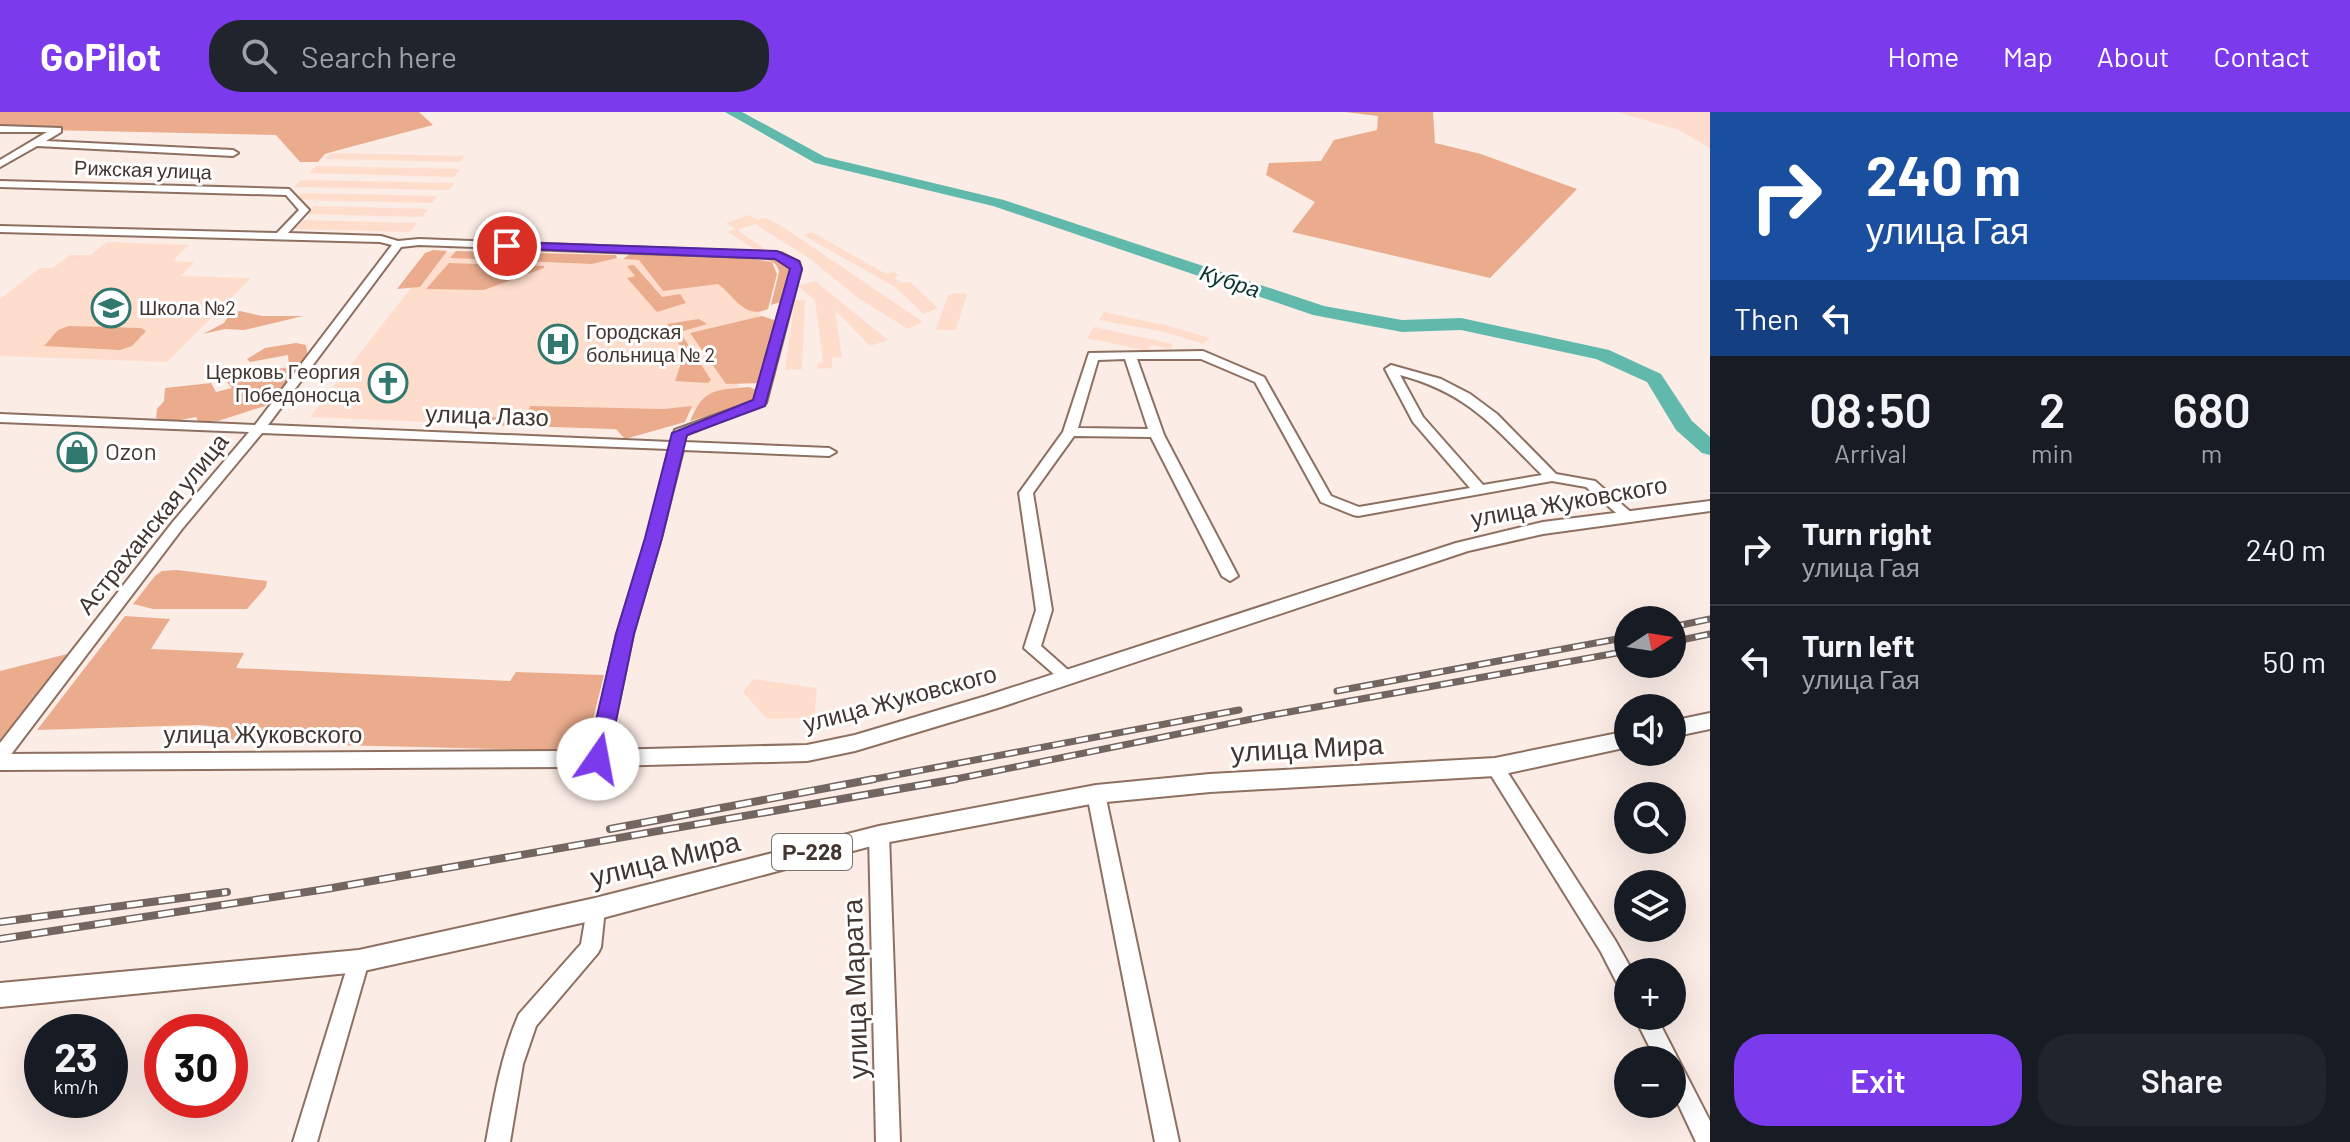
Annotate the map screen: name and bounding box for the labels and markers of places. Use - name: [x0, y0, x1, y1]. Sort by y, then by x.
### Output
- pin: [473, 212, 541, 280]
- school or university icon: Школа №2: [90, 287, 132, 329]
- place label: Школа №2: [139, 295, 236, 319]
- place label: Городская больница № 2: [586, 319, 715, 366]
- hospital icon: Городская больница № 2: [537, 323, 579, 365]
- place label: Церковь Георгия Победоносца: [206, 359, 361, 406]
- church icon: Церковь Георгия Победоносца: [367, 362, 409, 404]
- shop icon: Ozon: [56, 431, 98, 473]
- place label: Ozon: [105, 436, 157, 465]

